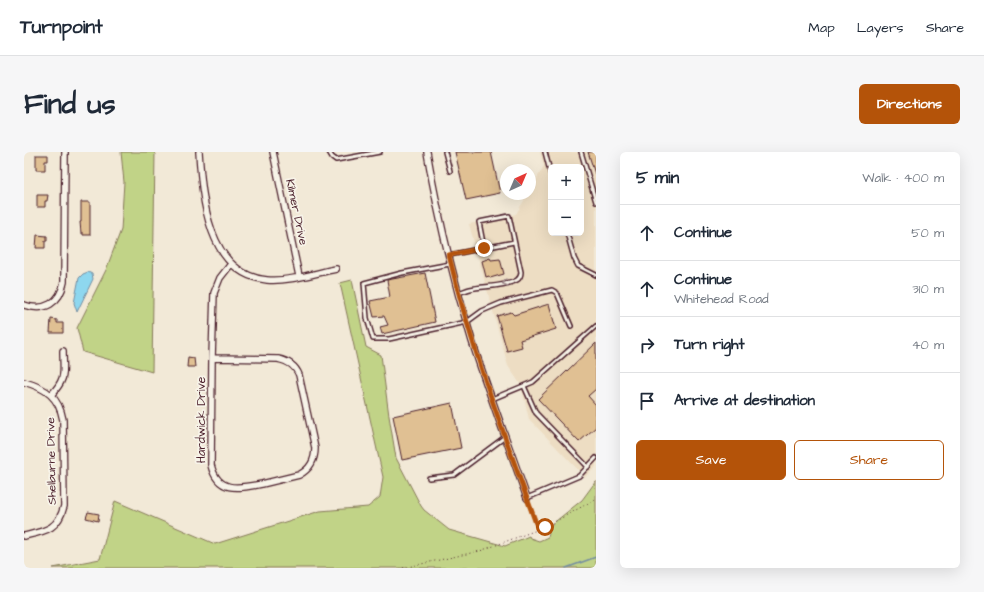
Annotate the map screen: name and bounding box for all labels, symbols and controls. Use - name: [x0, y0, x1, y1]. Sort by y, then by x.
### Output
- text: Turnpoint: [20, 14, 103, 41]
- text: Map: [808, 18, 835, 38]
- text: Layers: [857, 18, 904, 38]
- text: Share: [926, 18, 964, 38]
- button: Directions: [859, 84, 960, 124]
- text: Find us: [24, 85, 115, 124]
- north arrow: [500, 164, 536, 200]
- map controls: [548, 164, 584, 236]
- button: +: [548, 164, 584, 200]
- text: 5 min: [636, 166, 679, 190]
- text: Walk · 400 m: [862, 169, 944, 187]
- street label: Kilmer Drive: [281, 177, 312, 247]
- button: −: [548, 200, 584, 236]
- icon: ahead: [636, 222, 658, 244]
- text: Continue: [674, 222, 732, 243]
- text: 50 m: [911, 224, 944, 242]
- route end: [475, 239, 493, 257]
- text: Continue: [674, 269, 732, 290]
- icon: ahead: [636, 278, 658, 300]
- one-way arrow: [502, 279, 508, 287]
- text: 310 m: [912, 280, 944, 298]
- text: Whitehead Road: [674, 290, 769, 308]
- icon: right: [636, 334, 658, 356]
- text: Turn right: [674, 334, 745, 355]
- text: 40 m: [912, 336, 944, 354]
- street label: Hardwick Drive: [193, 376, 210, 463]
- icon: arrive: [636, 390, 658, 412]
- text: Arrive at destination: [674, 390, 815, 411]
- street label: Shelburne Drive: [42, 416, 61, 505]
- button: Save: [636, 440, 786, 480]
- button: Share: [794, 440, 944, 480]
- route start: [536, 518, 554, 536]

